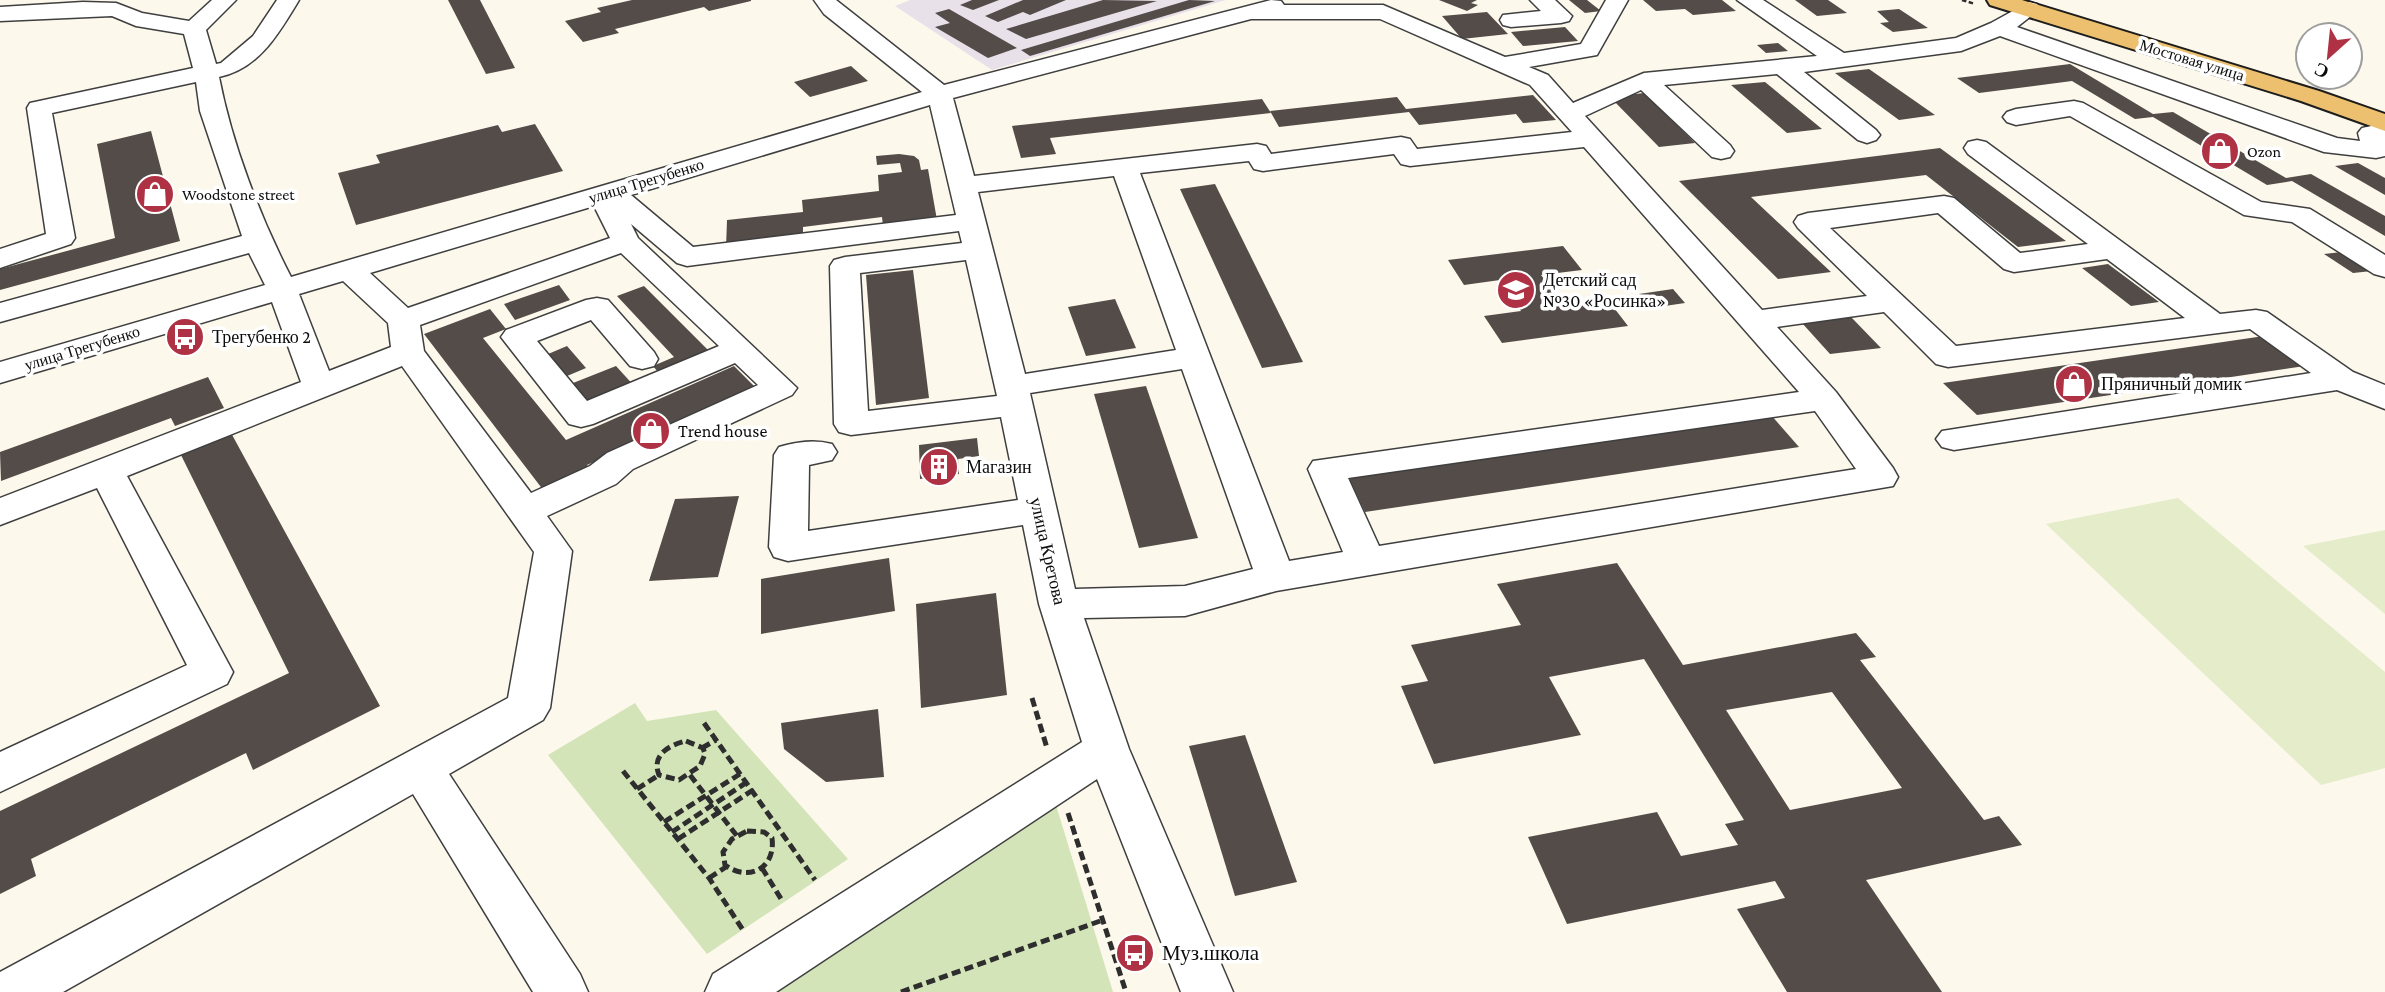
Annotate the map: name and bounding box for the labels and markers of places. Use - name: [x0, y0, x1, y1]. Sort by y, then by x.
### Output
- shop icon: Ozon: [2199, 130, 2241, 172]
- place label: Ozon: [2247, 143, 2281, 160]
- shop icon: Woodstone street: [134, 173, 176, 215]
- place label: Woodstone street: [182, 186, 295, 203]
- school or university icon: Детский сад №30 «Росинка»: [1495, 269, 1537, 311]
- place label: Детский сад №30 «Росинка»: [1543, 270, 1666, 311]
- bus stop icon: Трегубенко 2: [164, 316, 206, 358]
- place label: Трегубенко 2: [212, 327, 311, 347]
- shop icon: Пряничный домик: [2053, 363, 2095, 405]
- place label: Пряничный домик: [2101, 374, 2242, 394]
- shop icon: Trend house: [630, 410, 672, 452]
- place label: Trend house: [678, 421, 767, 441]
- building icon: Магазин: [918, 446, 960, 488]
- place label: Магазин: [966, 457, 1032, 477]
- bus stop icon: Муз.школа: [1114, 932, 1156, 974]
- place label: Муз.школа: [1162, 941, 1260, 965]

